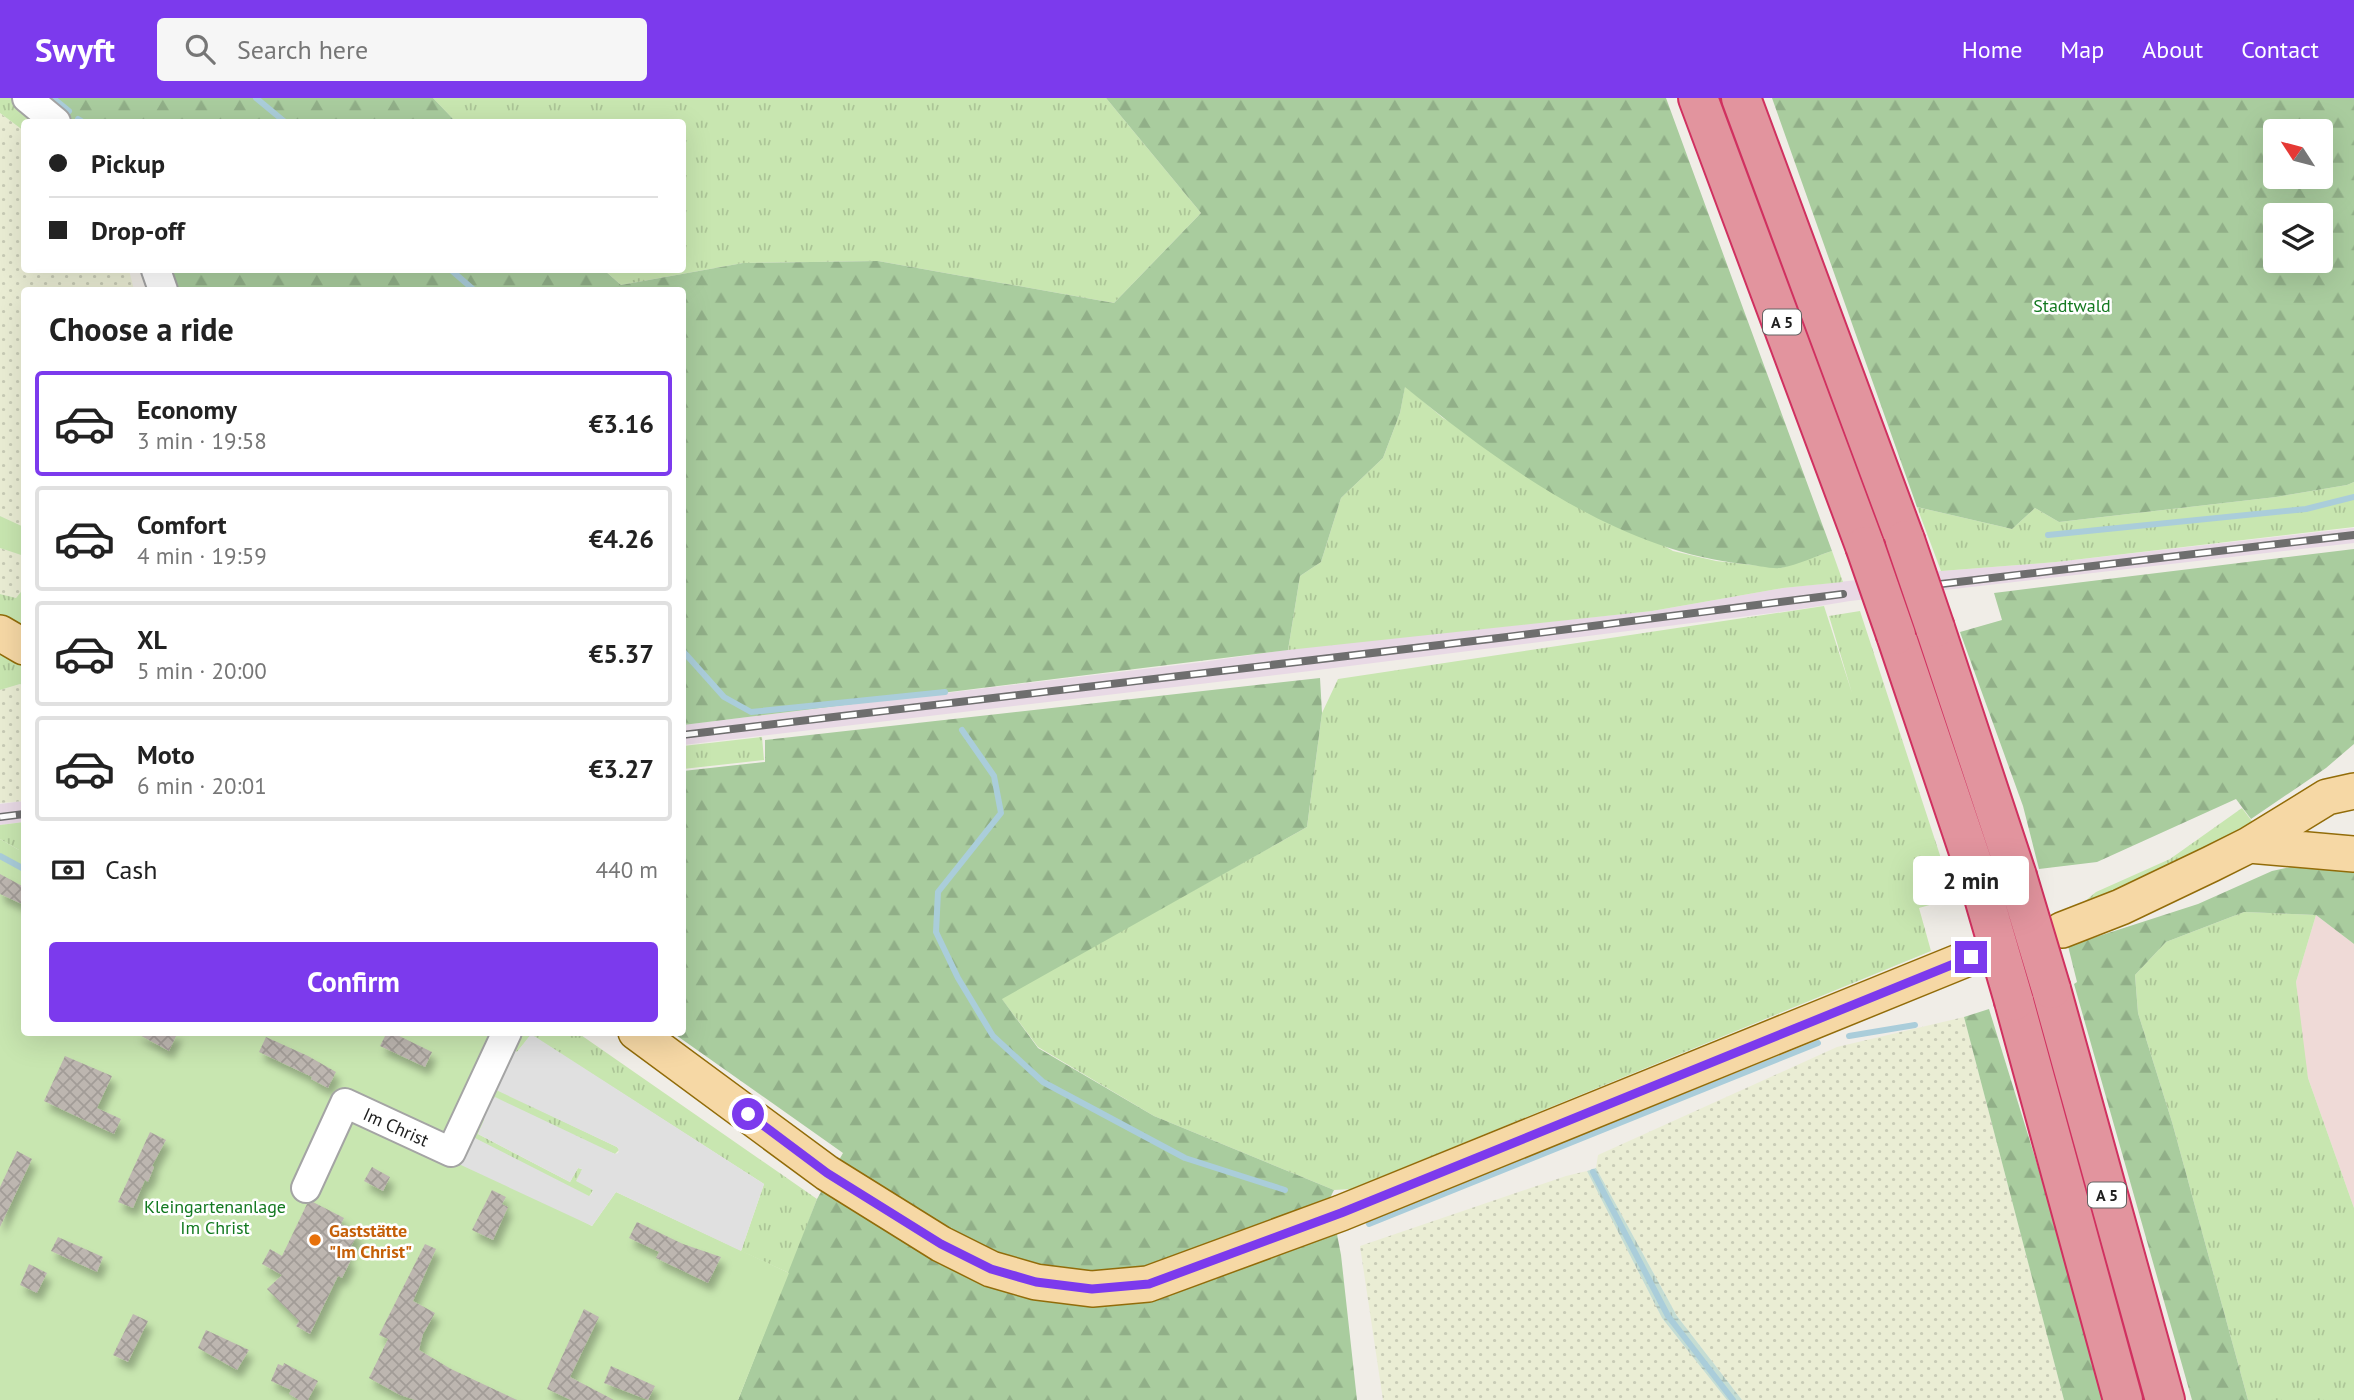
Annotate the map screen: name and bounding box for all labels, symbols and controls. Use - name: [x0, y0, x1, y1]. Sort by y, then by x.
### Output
- search box: [157, 18, 647, 81]
- text: Swyft: [35, 28, 115, 71]
- icon: search: [181, 30, 219, 68]
- text: Search here: [237, 33, 368, 66]
- text: Home: [1962, 34, 2022, 65]
- text: Map: [2060, 34, 2104, 65]
- text: About: [2142, 34, 2203, 65]
- text: Contact: [2241, 34, 2319, 65]
- north arrow: [2263, 119, 2333, 189]
- map controls: [2263, 119, 2333, 273]
- text: Pickup: [91, 147, 165, 180]
- button: layers: [2263, 203, 2333, 273]
- text: Drop-off: [91, 214, 185, 247]
- park label: Stadtwald: [2033, 294, 2111, 317]
- text: Choose a ride: [49, 308, 234, 350]
- road number: A 5: [1763, 310, 1801, 334]
- icon: car: [53, 392, 116, 455]
- text: Economy: [137, 393, 237, 426]
- text: €3.16: [589, 407, 654, 440]
- text: 3 min · 19:58: [137, 426, 267, 455]
- icon: car: [53, 507, 116, 570]
- text: Comfort: [137, 508, 227, 541]
- text: €4.26: [589, 522, 654, 555]
- text: 4 min · 19:59: [137, 541, 267, 570]
- icon: car: [53, 622, 116, 685]
- text: XL: [137, 623, 167, 656]
- text: €5.37: [589, 637, 654, 670]
- text: 5 min · 20:00: [137, 656, 267, 685]
- icon: car: [53, 737, 116, 800]
- text: Moto: [137, 738, 195, 771]
- text: €3.27: [589, 752, 654, 785]
- text: 6 min · 20:01: [137, 771, 267, 800]
- icon: cash: [49, 851, 87, 889]
- text: Cash: [105, 853, 157, 886]
- text: 440 m: [596, 855, 658, 884]
- callout: 2 min: [1913, 856, 2029, 904]
- text: 2 min: [1943, 866, 1999, 895]
- route end: [1955, 941, 1987, 973]
- button: Confirm: [49, 942, 658, 1022]
- route start: [732, 1098, 764, 1130]
- street label: Im Christ: [360, 1102, 432, 1152]
- road number: A 5: [2088, 1182, 2126, 1208]
- park label: Kleingartenanlage Im Christ: [144, 1195, 286, 1239]
- place label: Gaststätte "Im Christ": [329, 1219, 412, 1263]
- marker: Gaststätte "Im Christ": [307, 1232, 323, 1248]

